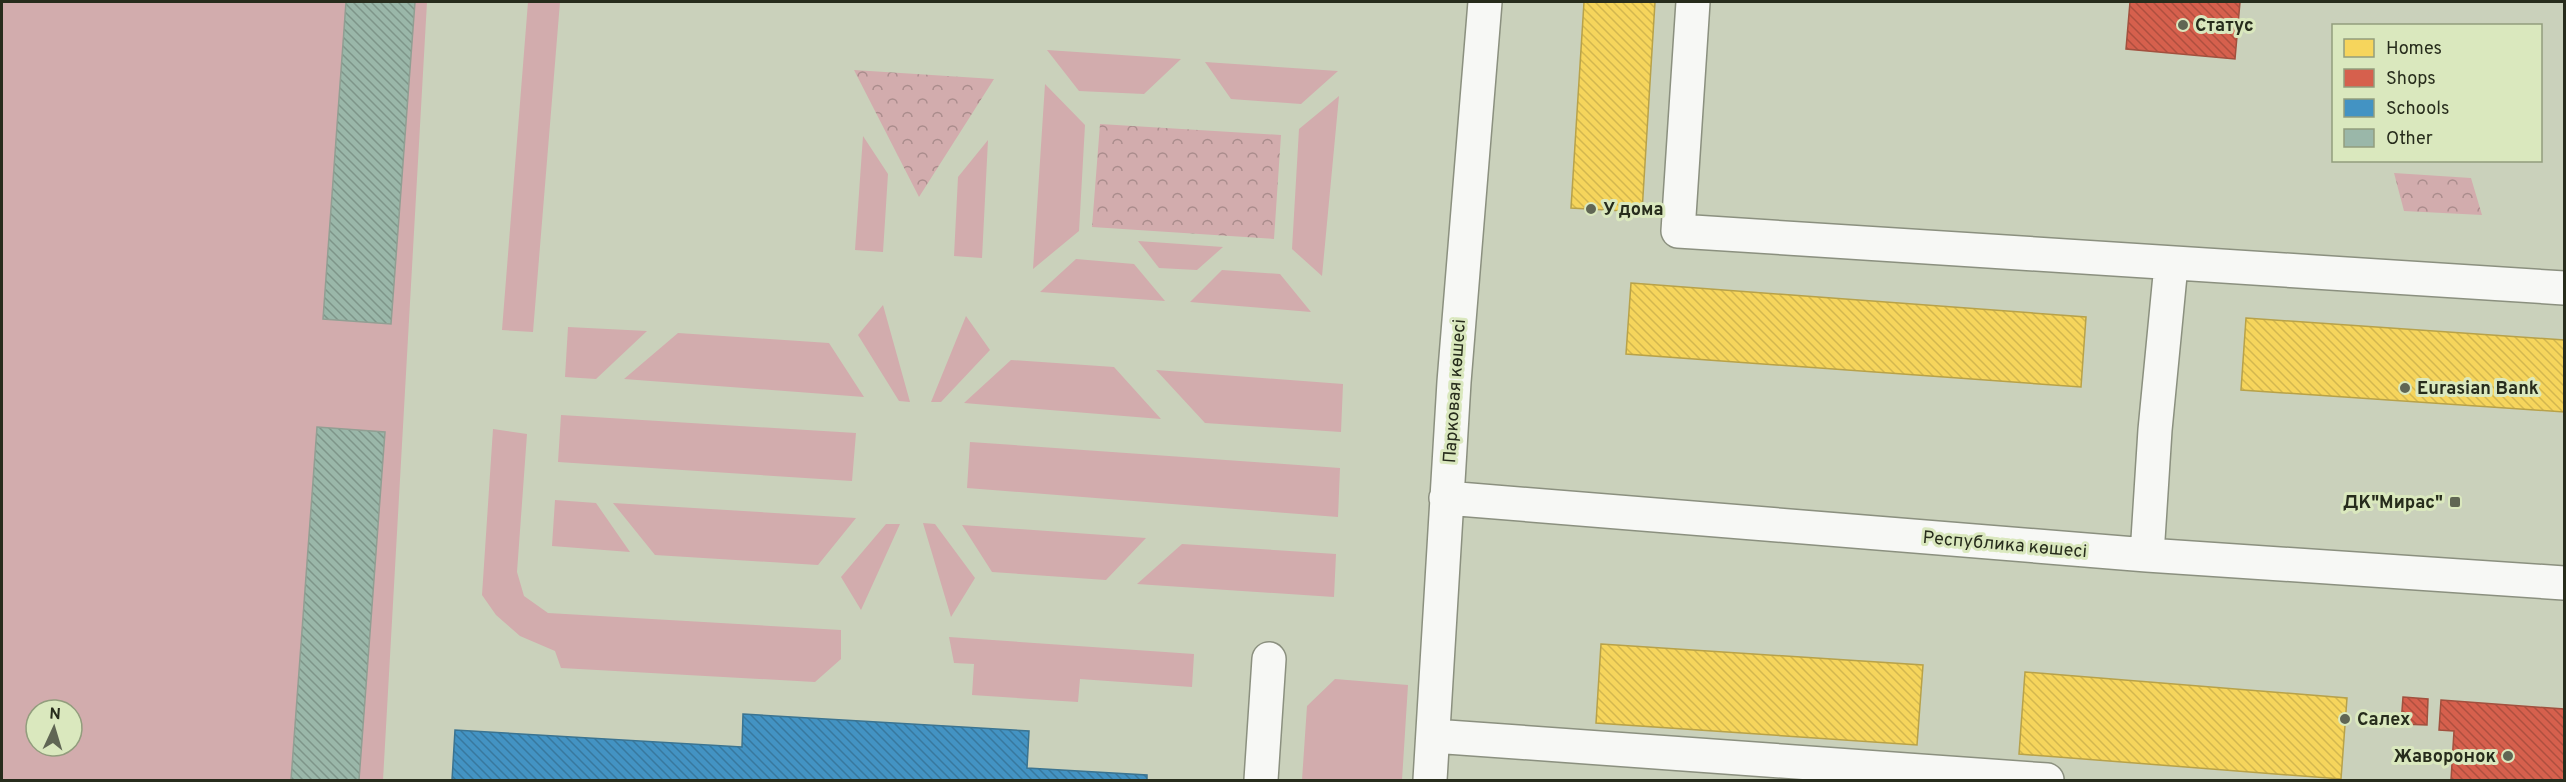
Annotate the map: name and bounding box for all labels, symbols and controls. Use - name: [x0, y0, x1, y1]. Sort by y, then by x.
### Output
- place label: Статус: [2195, 15, 2254, 38]
- marker: Статус: [2176, 18, 2190, 32]
- legend: [2332, 24, 2542, 162]
- text: Homes: [2386, 38, 2442, 61]
- text: Shops: [2386, 68, 2436, 91]
- text: Schools: [2386, 98, 2449, 121]
- text: Other: [2386, 128, 2433, 151]
- place label: У дома: [1603, 199, 1664, 222]
- marker: У дома: [1584, 202, 1598, 216]
- street label: Парковая көшесі: [1439, 318, 1472, 464]
- place label: Eurasian Bank: [2417, 378, 2539, 401]
- marker: Eurasian Bank: [2398, 381, 2412, 395]
- place label: ДК"Мирас": [2343, 492, 2443, 515]
- marker: ДК"Мирас": [2448, 495, 2462, 509]
- street label: Республика көшесі: [1922, 527, 2088, 564]
- north arrow: [24, 698, 84, 758]
- text: N: [48, 705, 61, 725]
- place label: Салех: [2357, 709, 2410, 732]
- marker: Салех: [2338, 712, 2352, 726]
- place label: Жаворонок: [2394, 746, 2496, 769]
- marker: Жаворонок: [2501, 749, 2515, 763]

